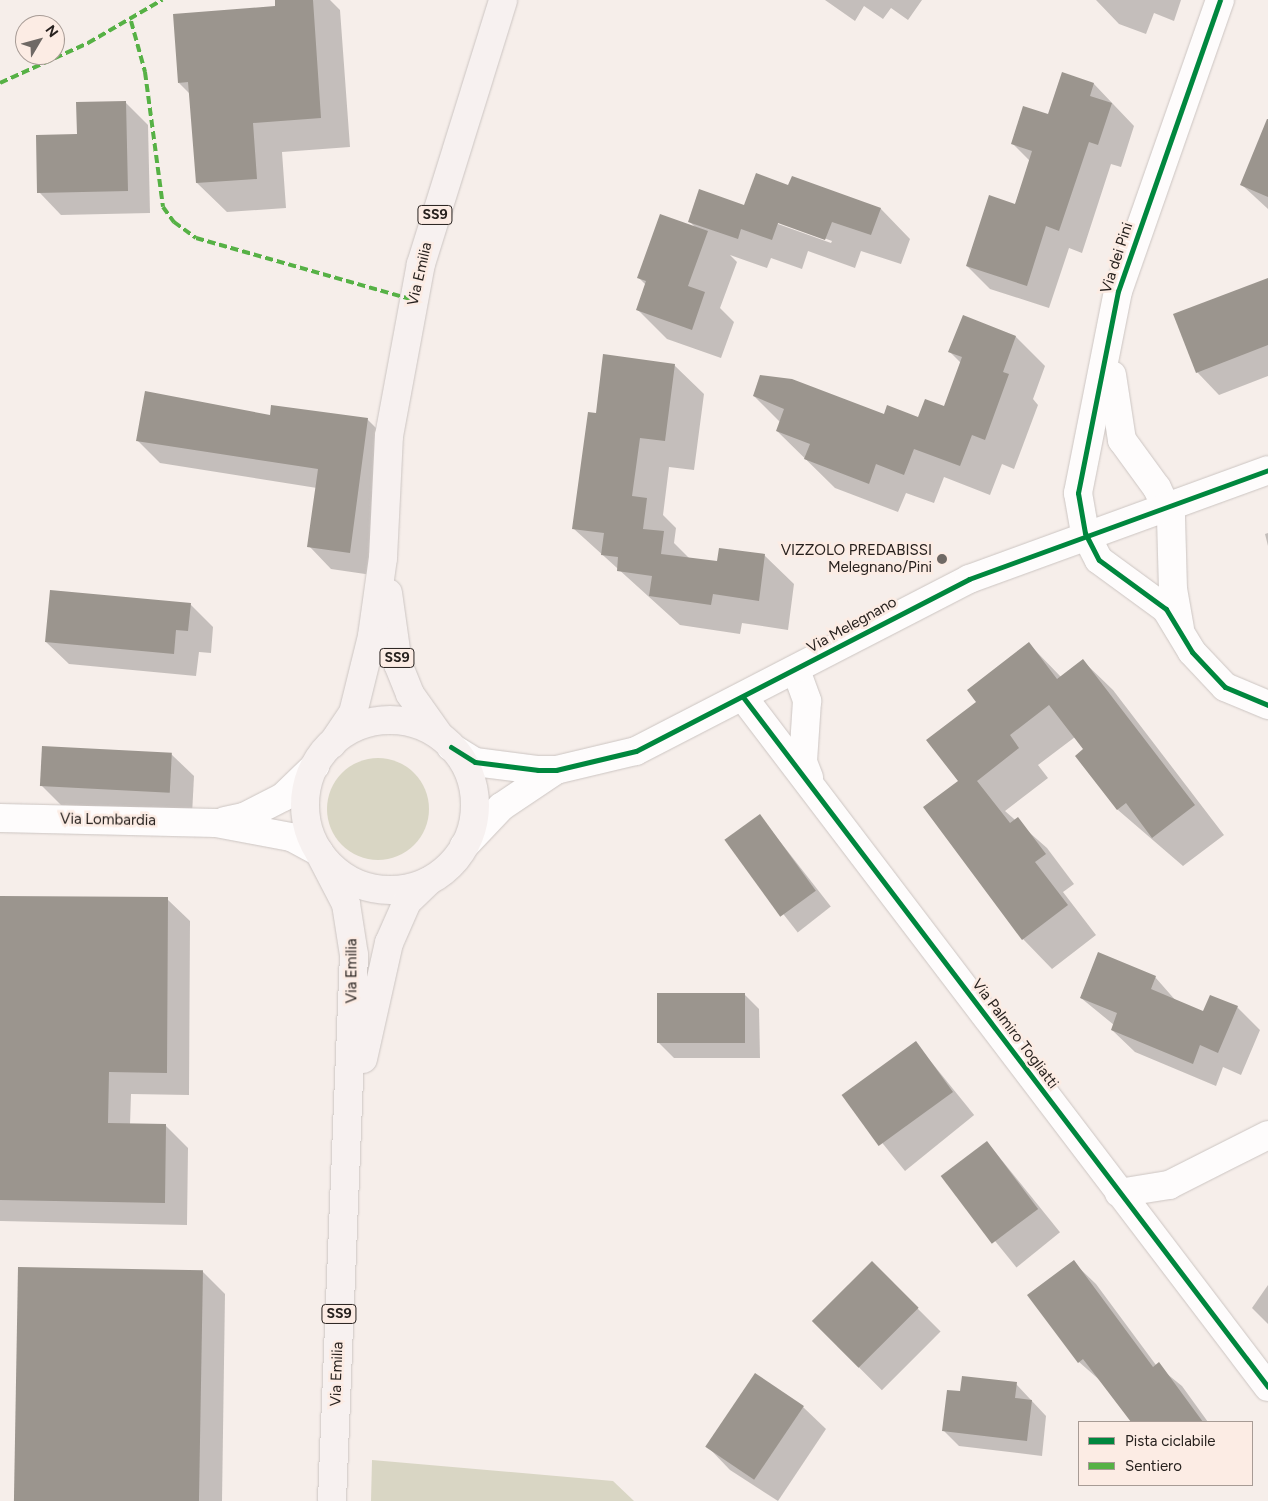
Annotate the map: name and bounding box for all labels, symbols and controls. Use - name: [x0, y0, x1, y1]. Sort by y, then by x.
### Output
- north arrow: [15, 15, 65, 65]
- text: N: [42, 22, 62, 41]
- road number: SS9: [416, 204, 454, 226]
- street label: Via dei Pini: [1097, 220, 1137, 296]
- street label: Via Emilia: [404, 240, 436, 308]
- place label: VIZZOLO PREDABISSI Melegnano/Pini: [781, 541, 932, 576]
- marker: VIZZOLO PREDABISSI Melegnano/Pini: [936, 553, 948, 565]
- street label: Via Melegnano: [804, 593, 900, 657]
- road number: SS9: [378, 646, 416, 670]
- street label: Via Lombardia: [60, 810, 156, 830]
- street label: Via Emilia: [343, 939, 361, 1003]
- street label: Via Palmiro Togliatti: [968, 976, 1062, 1092]
- road number: SS9: [320, 1302, 358, 1326]
- street label: Via Emilia: [327, 1341, 347, 1407]
- legend: [1078, 1421, 1253, 1486]
- text: Pista ciclabile: [1125, 1432, 1216, 1450]
- text: Sentiero: [1125, 1457, 1182, 1475]

